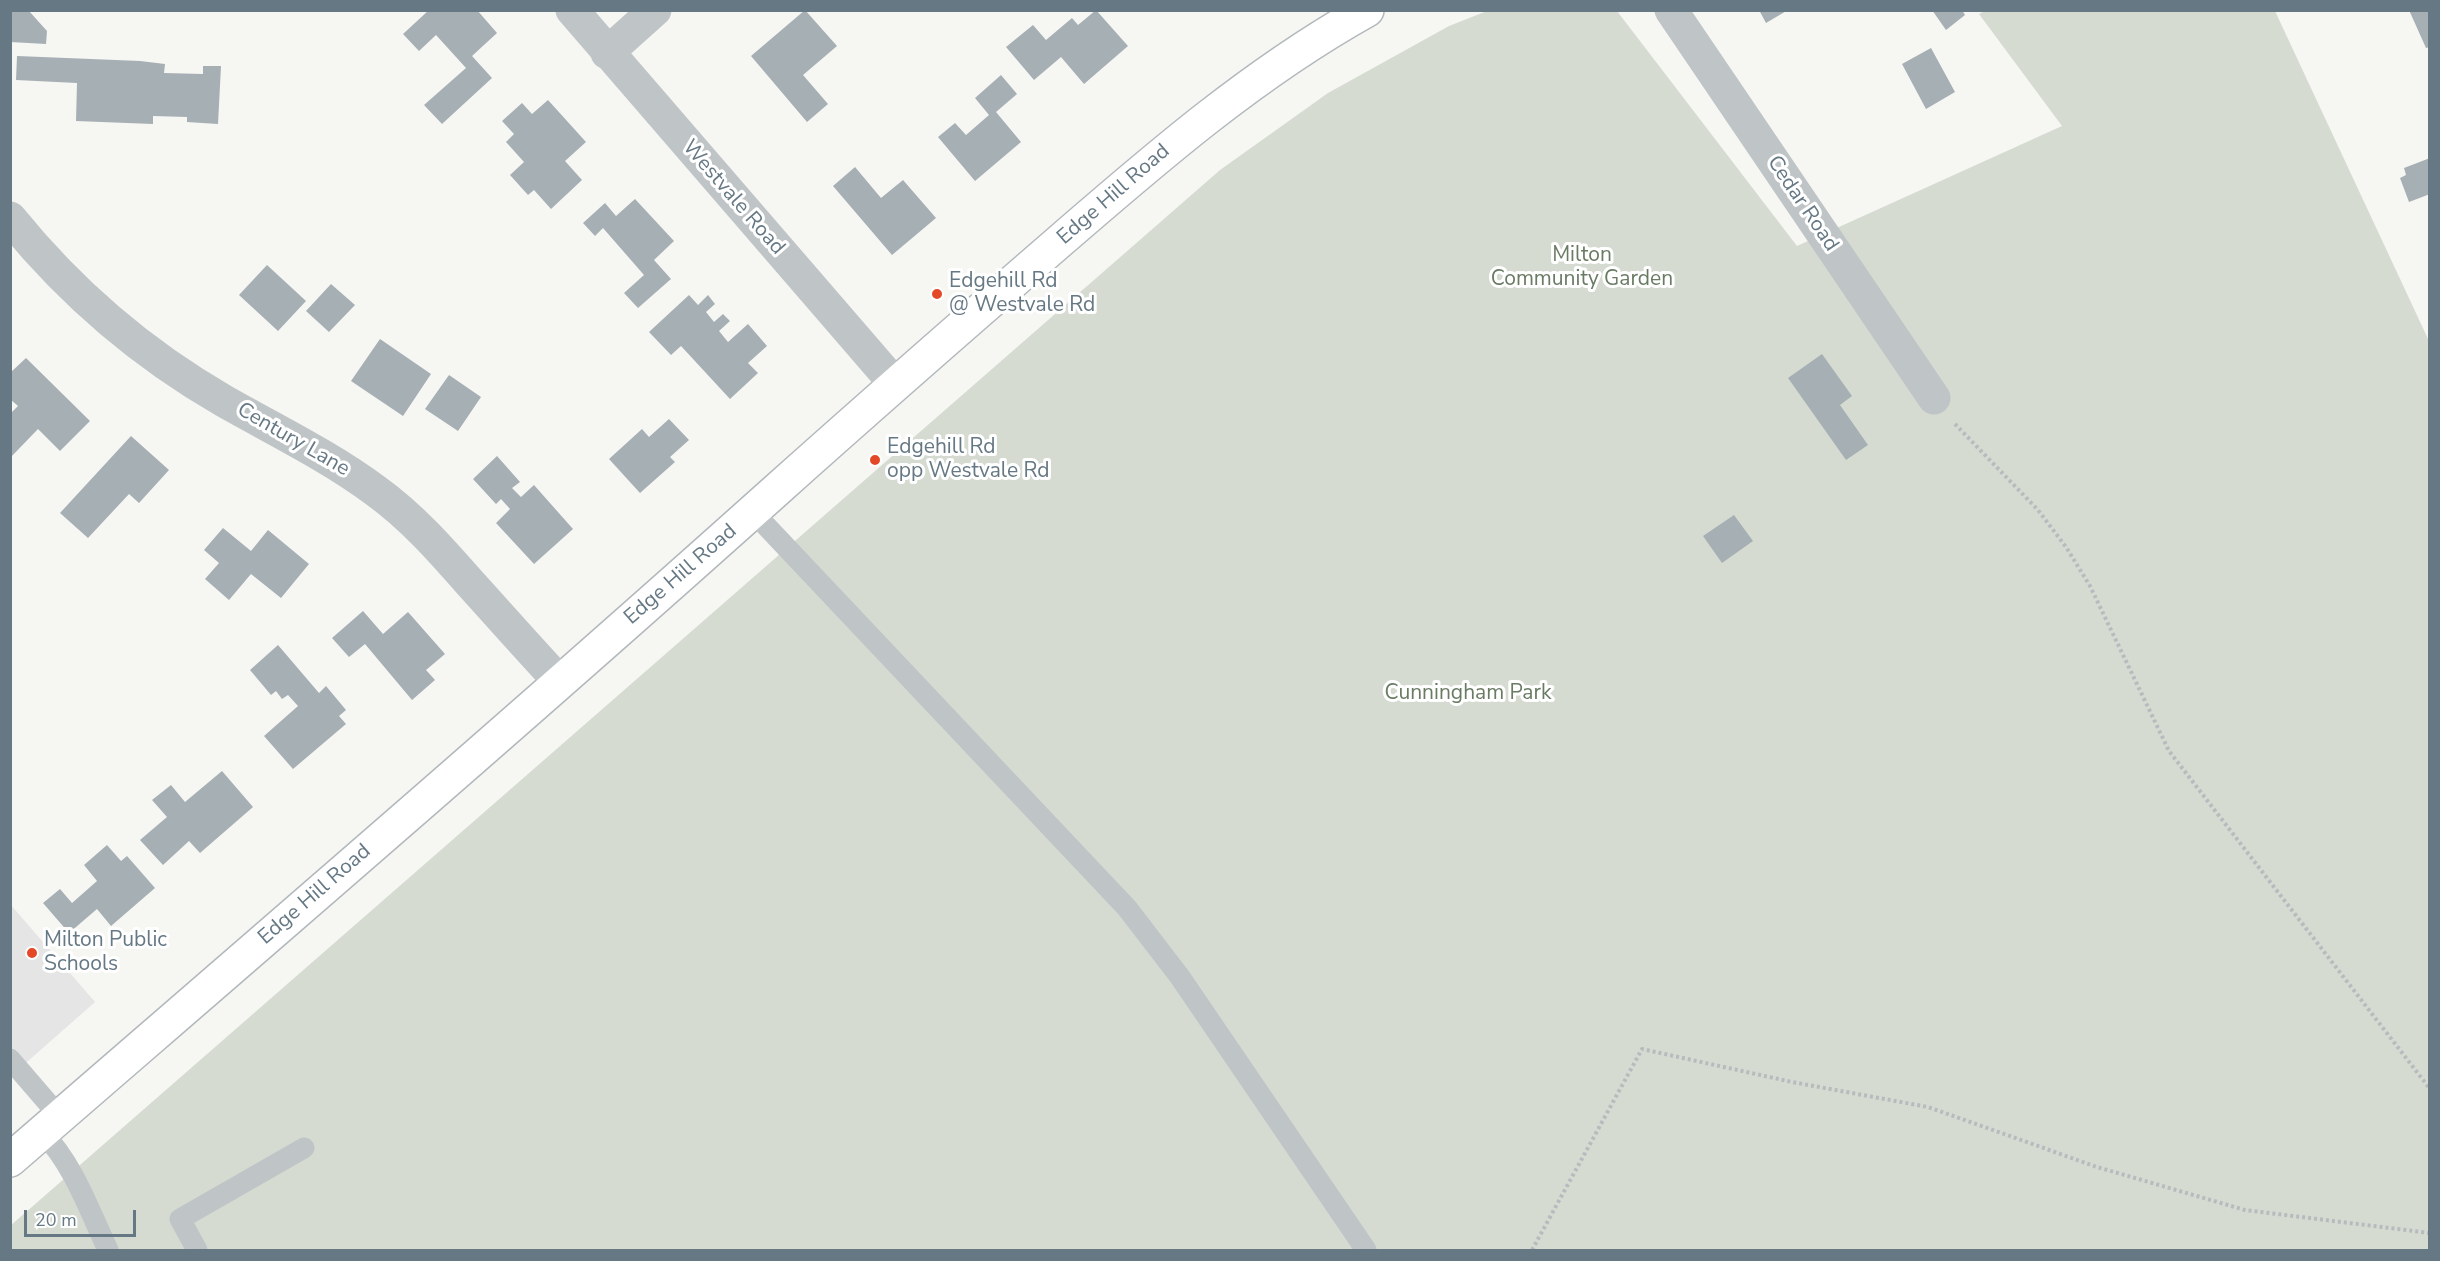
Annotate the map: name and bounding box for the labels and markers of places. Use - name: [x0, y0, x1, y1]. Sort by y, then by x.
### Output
- place label: Edgehill Rd @ Westvale Rd: [949, 269, 1095, 319]
- marker: Edgehill Rd @ Westvale Rd: [930, 287, 944, 301]
- place label: Edgehill Rd opp Westvale Rd: [887, 435, 1050, 485]
- marker: Edgehill Rd opp Westvale Rd: [868, 453, 882, 467]
- place label: Milton Public Schools: [44, 928, 167, 978]
- marker: Milton Public Schools: [25, 946, 39, 960]

